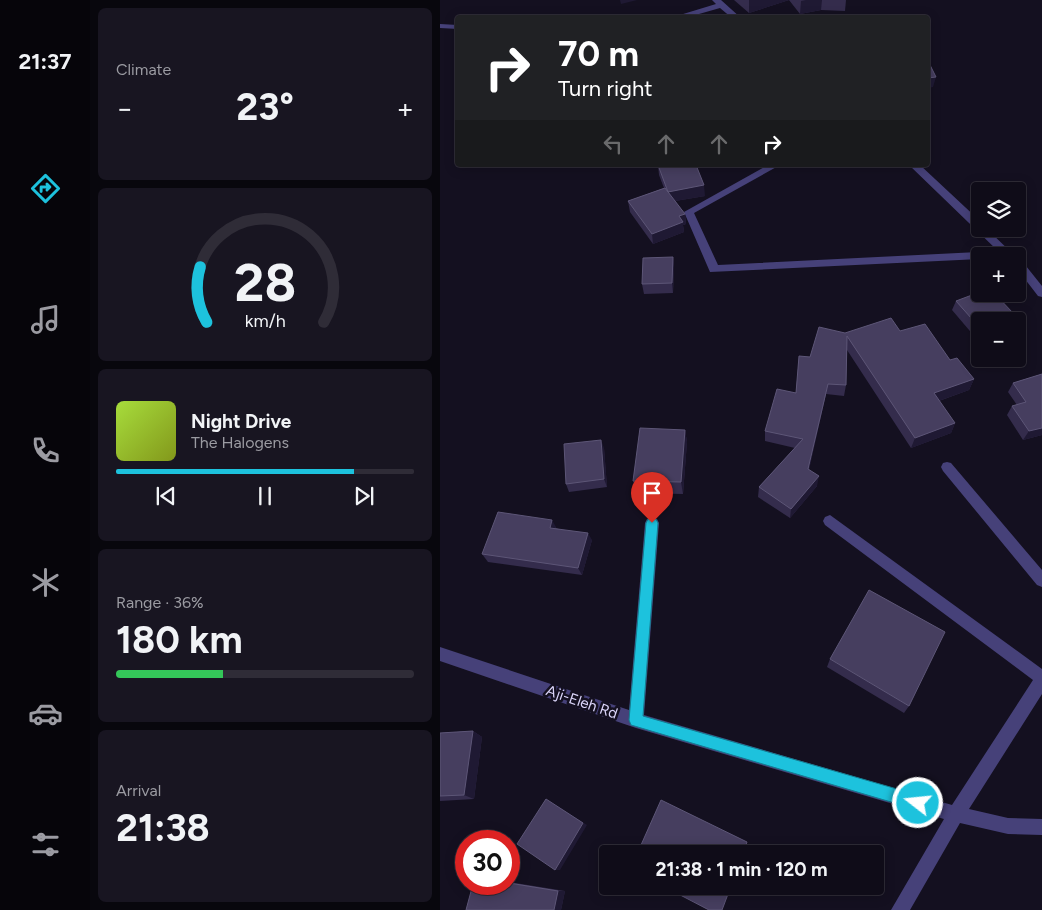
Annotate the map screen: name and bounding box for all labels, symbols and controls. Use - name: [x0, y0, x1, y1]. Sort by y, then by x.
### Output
- text: 70 m: [558, 33, 639, 75]
- icon: right: [475, 35, 540, 100]
- text: 21:37: [18, 48, 72, 75]
- text: Climate: [116, 60, 171, 79]
- text: Turn right: [558, 75, 653, 102]
- text: 23°: [236, 84, 294, 130]
- text: −: [116, 91, 133, 125]
- text: +: [397, 91, 414, 125]
- icon: left: [599, 130, 627, 158]
- icon: ahead: [652, 130, 680, 158]
- icon: ahead: [705, 130, 733, 158]
- icon: right: [758, 130, 786, 158]
- icon: directions: [28, 171, 63, 206]
- map controls: [971, 182, 1026, 367]
- button: layers: [971, 182, 1026, 237]
- button: +: [971, 247, 1026, 302]
- text: 28: [234, 252, 296, 314]
- icon: music: [28, 302, 63, 337]
- text: km/h: [245, 310, 285, 331]
- button: −: [971, 312, 1026, 367]
- text: Night Drive: [191, 410, 291, 433]
- icon: phone: [28, 433, 63, 468]
- text: The Halogens: [191, 433, 289, 452]
- pin: [631, 472, 673, 523]
- icon: arrive: [638, 479, 666, 507]
- icon: previous: [152, 482, 180, 510]
- icon: pause: [251, 482, 279, 510]
- icon: next: [350, 482, 378, 510]
- icon: climate: [28, 565, 63, 600]
- text: Range · 36%: [116, 593, 204, 612]
- text: 180 km: [116, 617, 243, 663]
- street label: Aji-Eleh Rd: [544, 681, 620, 723]
- icon: car: [28, 696, 63, 731]
- position arrow: [891, 776, 943, 828]
- text: Arrival: [116, 781, 161, 800]
- text: 21:38: [116, 805, 210, 851]
- icon: filters: [28, 827, 63, 862]
- speed limit sign: 30: [455, 830, 520, 895]
- text: 21:38 · 1 min · 120 m: [655, 858, 828, 881]

